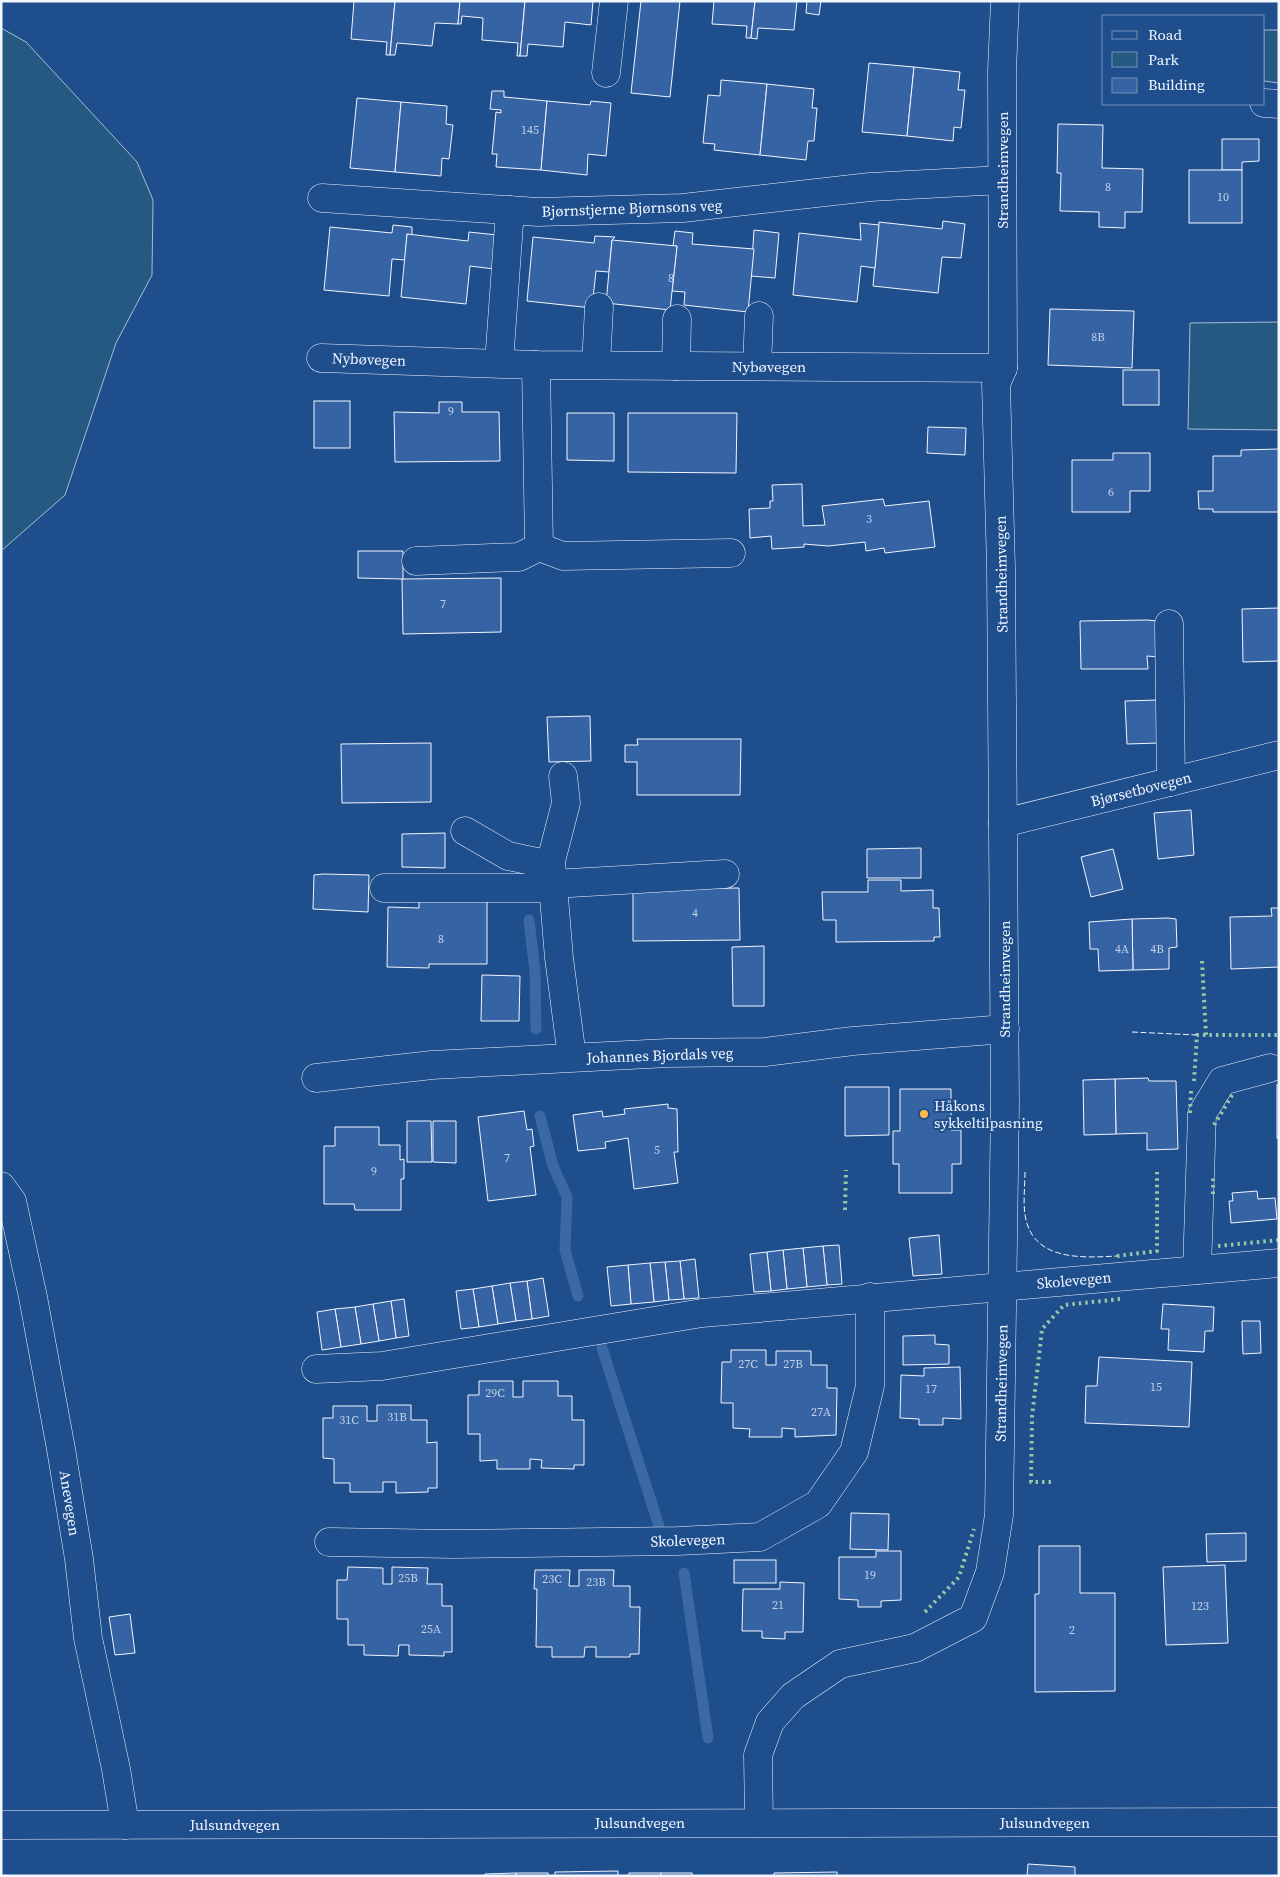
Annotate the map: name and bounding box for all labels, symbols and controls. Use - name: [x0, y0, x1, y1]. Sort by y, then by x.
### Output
- legend: [1102, 15, 1265, 105]
- text: Road: [1148, 24, 1182, 45]
- text: Park: [1148, 49, 1180, 70]
- text: Building: [1148, 74, 1205, 95]
- street label: Strandheimvegen: [992, 111, 1013, 229]
- house number: 145: [521, 122, 539, 138]
- house number: 8: [1105, 179, 1111, 195]
- house number: 10: [1217, 189, 1229, 205]
- street label: Bjørnstjerne Bjørnsons veg: [541, 194, 723, 222]
- house number: 8: [668, 270, 674, 286]
- house number: 8B: [1091, 329, 1105, 345]
- street label: Nybøvegen: [332, 347, 406, 371]
- street label: Nybøvegen: [732, 356, 806, 377]
- house number: 9: [448, 403, 454, 419]
- house number: 6: [1108, 484, 1114, 500]
- house number: 3: [866, 511, 872, 527]
- street label: Strandheimvegen: [989, 515, 1013, 633]
- house number: 7: [440, 596, 446, 612]
- street label: Bjørsetbovegen: [1088, 766, 1194, 812]
- house number: 4: [692, 905, 698, 921]
- street label: Strandheimvegen: [994, 920, 1015, 1038]
- house number: 8: [438, 931, 444, 947]
- house number: 4A: [1115, 941, 1129, 957]
- house number: 4B: [1150, 941, 1164, 957]
- street label: Johannes Bjordals veg: [585, 1042, 734, 1068]
- place label: Håkons sykkeltilpasning: [934, 1095, 1043, 1133]
- marker: Håkons sykkeltilpasning: [918, 1108, 930, 1120]
- house number: 5: [654, 1142, 660, 1158]
- house number: 7: [504, 1150, 510, 1166]
- house number: 9: [371, 1163, 377, 1179]
- street label: Skolevegen: [1036, 1266, 1112, 1294]
- street label: Strandheimvegen: [989, 1324, 1013, 1442]
- house number: 27C: [738, 1356, 758, 1372]
- house number: 27B: [783, 1356, 803, 1372]
- house number: 15: [1150, 1379, 1162, 1395]
- house number: 17: [925, 1381, 937, 1397]
- house number: 29C: [485, 1385, 505, 1401]
- house number: 27A: [811, 1404, 831, 1420]
- house number: 31B: [387, 1409, 407, 1425]
- house number: 31C: [339, 1412, 359, 1428]
- street label: Anevegen: [54, 1469, 86, 1537]
- street label: Skolevegen: [650, 1528, 726, 1552]
- house number: 19: [864, 1567, 876, 1583]
- house number: 25B: [398, 1570, 418, 1586]
- house number: 23C: [542, 1571, 562, 1587]
- house number: 23B: [586, 1574, 606, 1590]
- house number: 21: [772, 1597, 784, 1613]
- house number: 123: [1191, 1598, 1209, 1614]
- house number: 25A: [421, 1621, 441, 1637]
- house number: 2: [1069, 1622, 1075, 1638]
- street label: Julsundvegen: [594, 1812, 685, 1833]
- street label: Julsundvegen: [999, 1812, 1090, 1833]
- street label: Julsundvegen: [189, 1814, 280, 1835]

